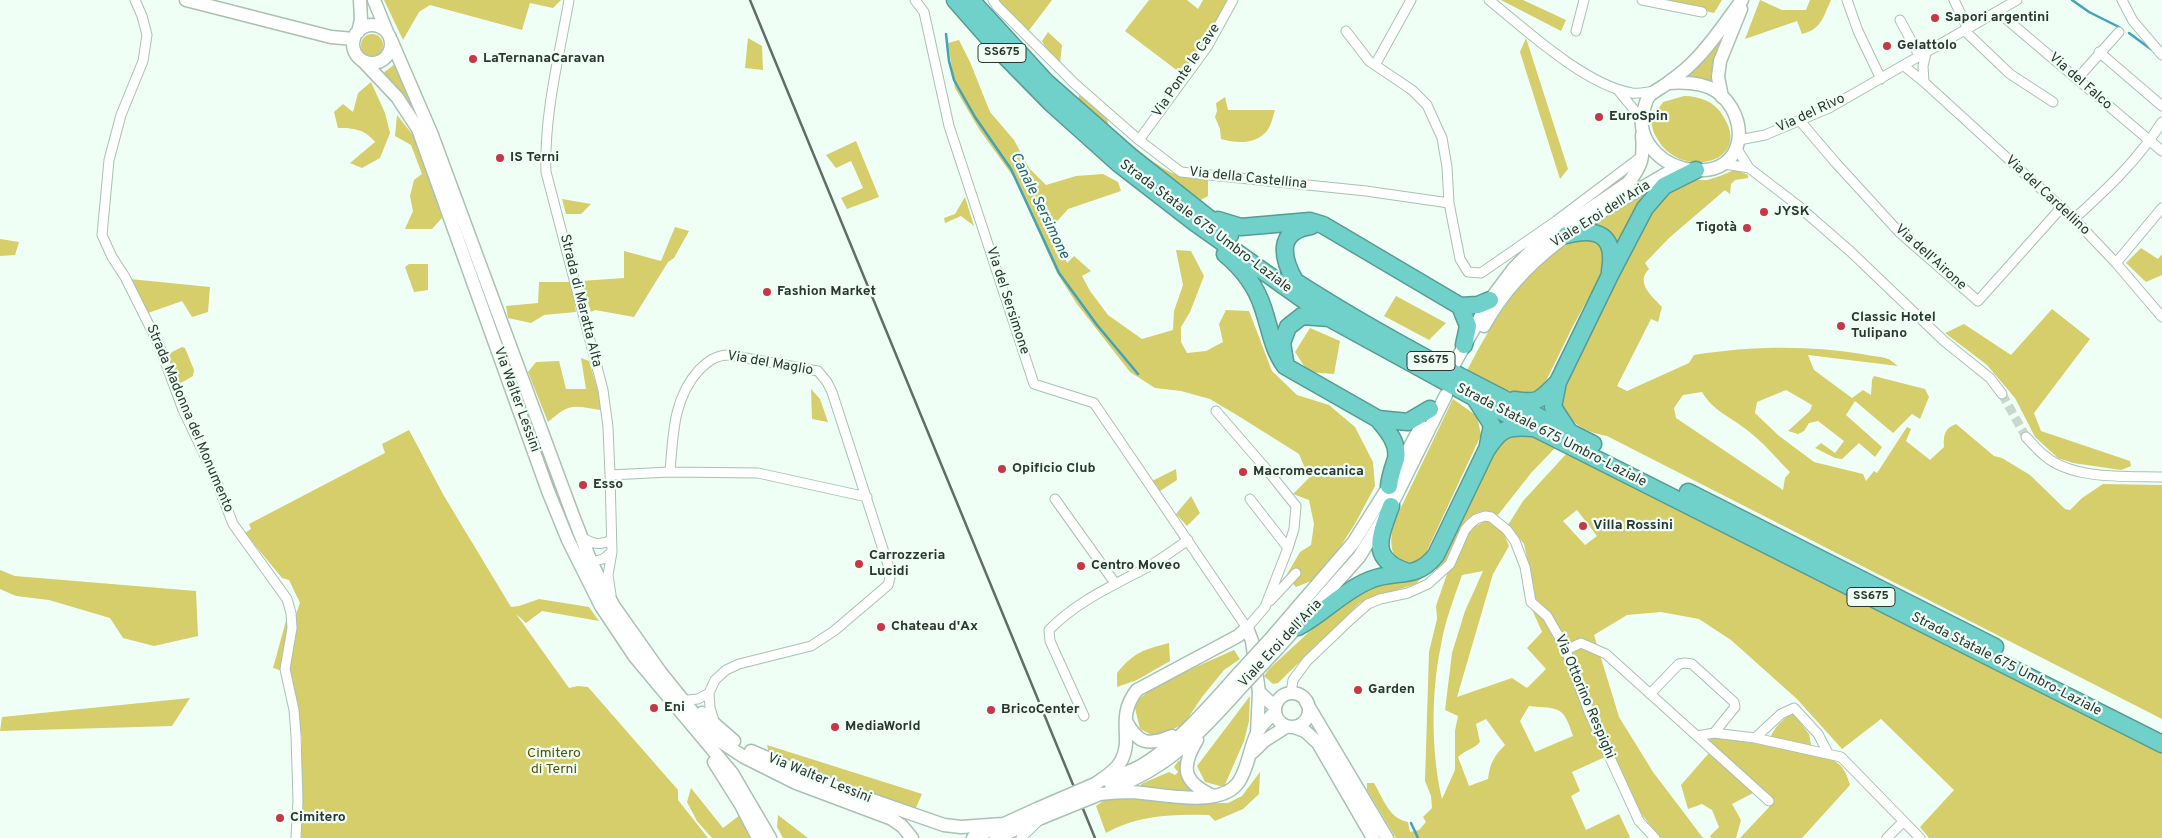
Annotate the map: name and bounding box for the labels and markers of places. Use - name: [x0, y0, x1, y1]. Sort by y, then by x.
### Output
- place label: Sapori argentini: [1945, 10, 2049, 26]
- marker: Sapori argentini: [1929, 12, 1941, 24]
- place label: Gelattolo: [1897, 38, 1957, 54]
- marker: Gelattolo: [1881, 40, 1893, 52]
- place label: LaTernanaCaravan: [483, 51, 605, 67]
- marker: LaTernanaCaravan: [467, 53, 479, 65]
- place label: EuroSpin: [1609, 109, 1668, 125]
- marker: EuroSpin: [1593, 111, 1605, 123]
- place label: IS Terni: [510, 150, 559, 166]
- marker: IS Terni: [494, 152, 506, 164]
- place label: JYSK: [1774, 204, 1810, 220]
- marker: JYSK: [1758, 206, 1770, 218]
- place label: Tigotà: [1696, 220, 1737, 236]
- marker: Tigotà: [1741, 222, 1753, 234]
- place label: Fashion Market: [777, 284, 876, 300]
- marker: Fashion Market: [761, 286, 773, 298]
- place label: Classic Hotel Tulipano: [1851, 310, 1936, 342]
- marker: Classic Hotel Tulipano: [1835, 320, 1847, 332]
- place label: Opificio Club: [1012, 461, 1096, 477]
- marker: Opificio Club: [996, 463, 1008, 475]
- place label: Macromeccanica: [1253, 464, 1364, 480]
- marker: Macromeccanica: [1237, 466, 1249, 478]
- place label: Esso: [593, 477, 623, 493]
- marker: Esso: [577, 479, 589, 491]
- place label: Villa Rossini: [1593, 518, 1673, 534]
- marker: Villa Rossini: [1577, 520, 1589, 532]
- place label: Carrozzeria Lucidi: [869, 548, 945, 580]
- marker: Carrozzeria Lucidi: [853, 558, 865, 570]
- place label: Centro Moveo: [1091, 558, 1180, 574]
- marker: Centro Moveo: [1075, 560, 1087, 572]
- place label: Chateau d'Ax: [891, 619, 978, 635]
- marker: Chateau d'Ax: [875, 621, 887, 633]
- place label: Garden: [1368, 682, 1415, 698]
- marker: Garden: [1352, 684, 1364, 696]
- place label: Eni: [664, 700, 685, 716]
- marker: Eni: [648, 702, 660, 714]
- place label: BricoCenter: [1001, 702, 1080, 718]
- marker: BricoCenter: [985, 704, 997, 716]
- place label: MediaWorld: [845, 719, 921, 735]
- marker: MediaWorld: [829, 721, 841, 733]
- place label: Cimitero: [290, 810, 346, 826]
- marker: Cimitero: [274, 812, 286, 824]

